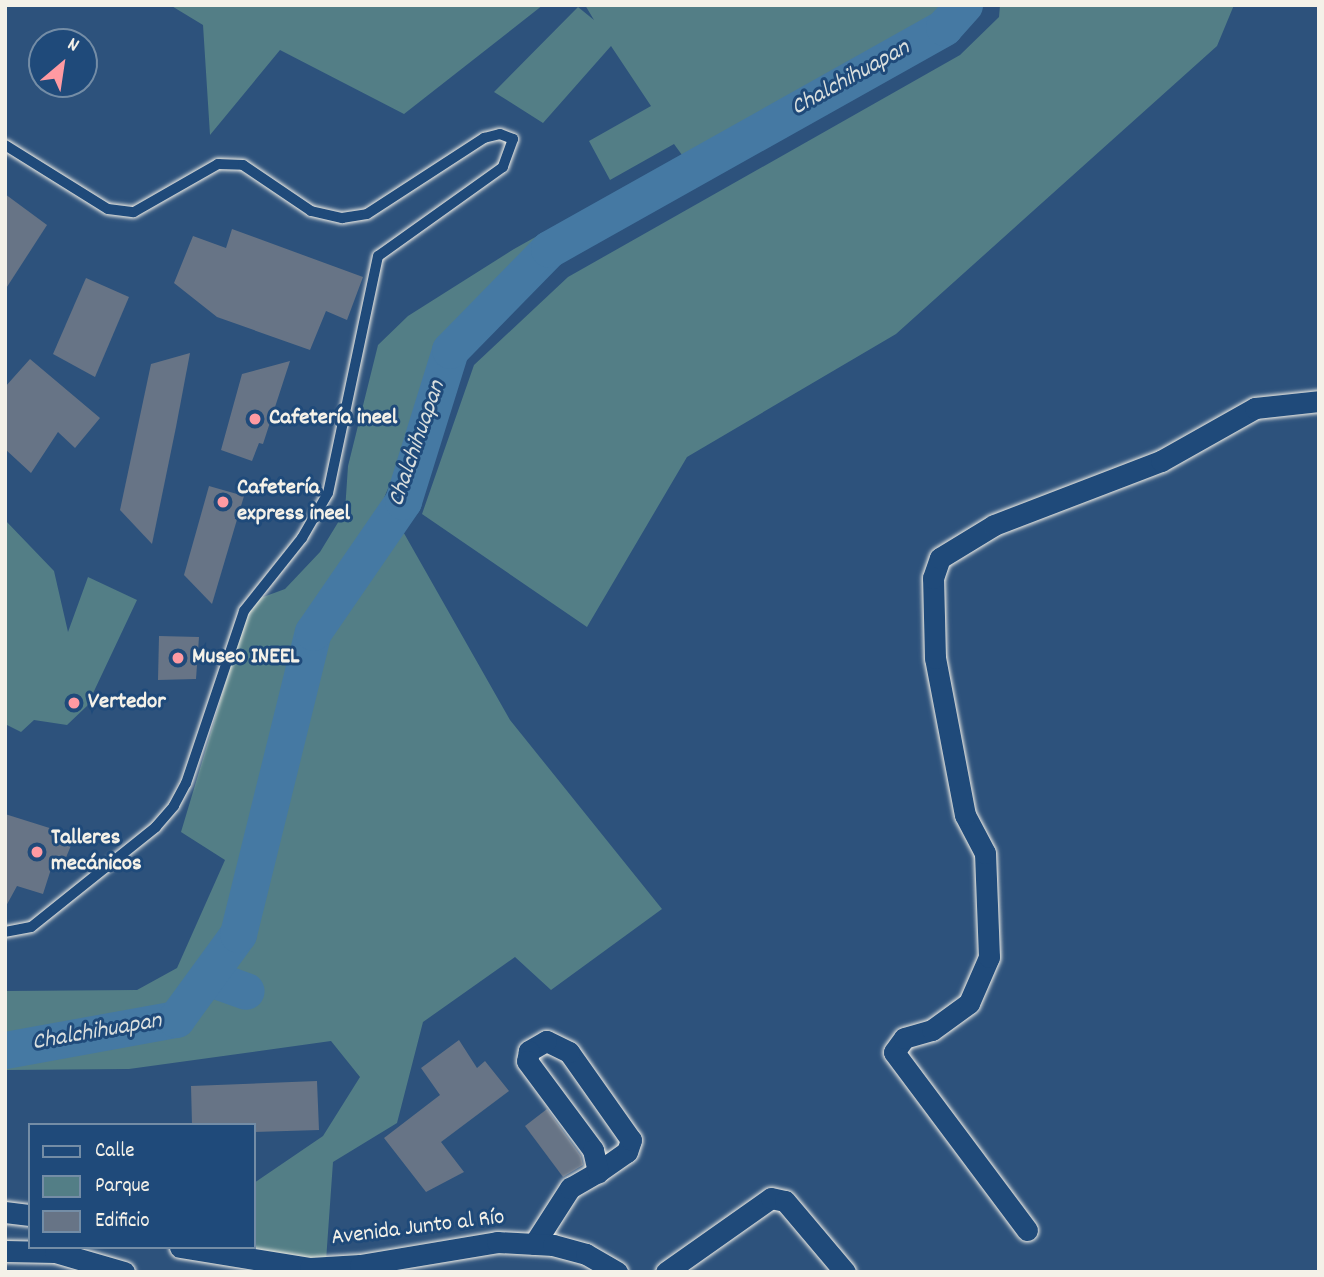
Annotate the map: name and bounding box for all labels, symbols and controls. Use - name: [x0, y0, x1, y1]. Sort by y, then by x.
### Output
- north arrow: [28, 28, 98, 98]
- text: N: [62, 32, 83, 60]
- water label: Chalchihuapan: [787, 35, 915, 123]
- water label: Chalchihuapan: [383, 377, 453, 511]
- place label: Cafetería ineel: [269, 405, 397, 433]
- marker: Cafetería ineel: [247, 411, 263, 427]
- place label: Cafetería express ineel: [237, 475, 350, 529]
- marker: Cafetería express ineel: [215, 494, 231, 510]
- place label: Museo INEEL: [192, 644, 299, 672]
- marker: Museo INEEL: [170, 650, 186, 666]
- place label: Vertedor: [88, 689, 166, 717]
- marker: Vertedor: [66, 695, 82, 711]
- place label: Talleres mecánicos: [51, 825, 142, 879]
- marker: Talleres mecánicos: [29, 844, 45, 860]
- water label: Chalchihuapan: [30, 1007, 164, 1059]
- legend: [28, 1123, 256, 1249]
- text: Calle: [95, 1137, 134, 1167]
- text: Parque: [95, 1172, 150, 1202]
- street label: Avenida Junto al Río: [330, 1205, 506, 1253]
- text: Edificio: [95, 1207, 150, 1237]

